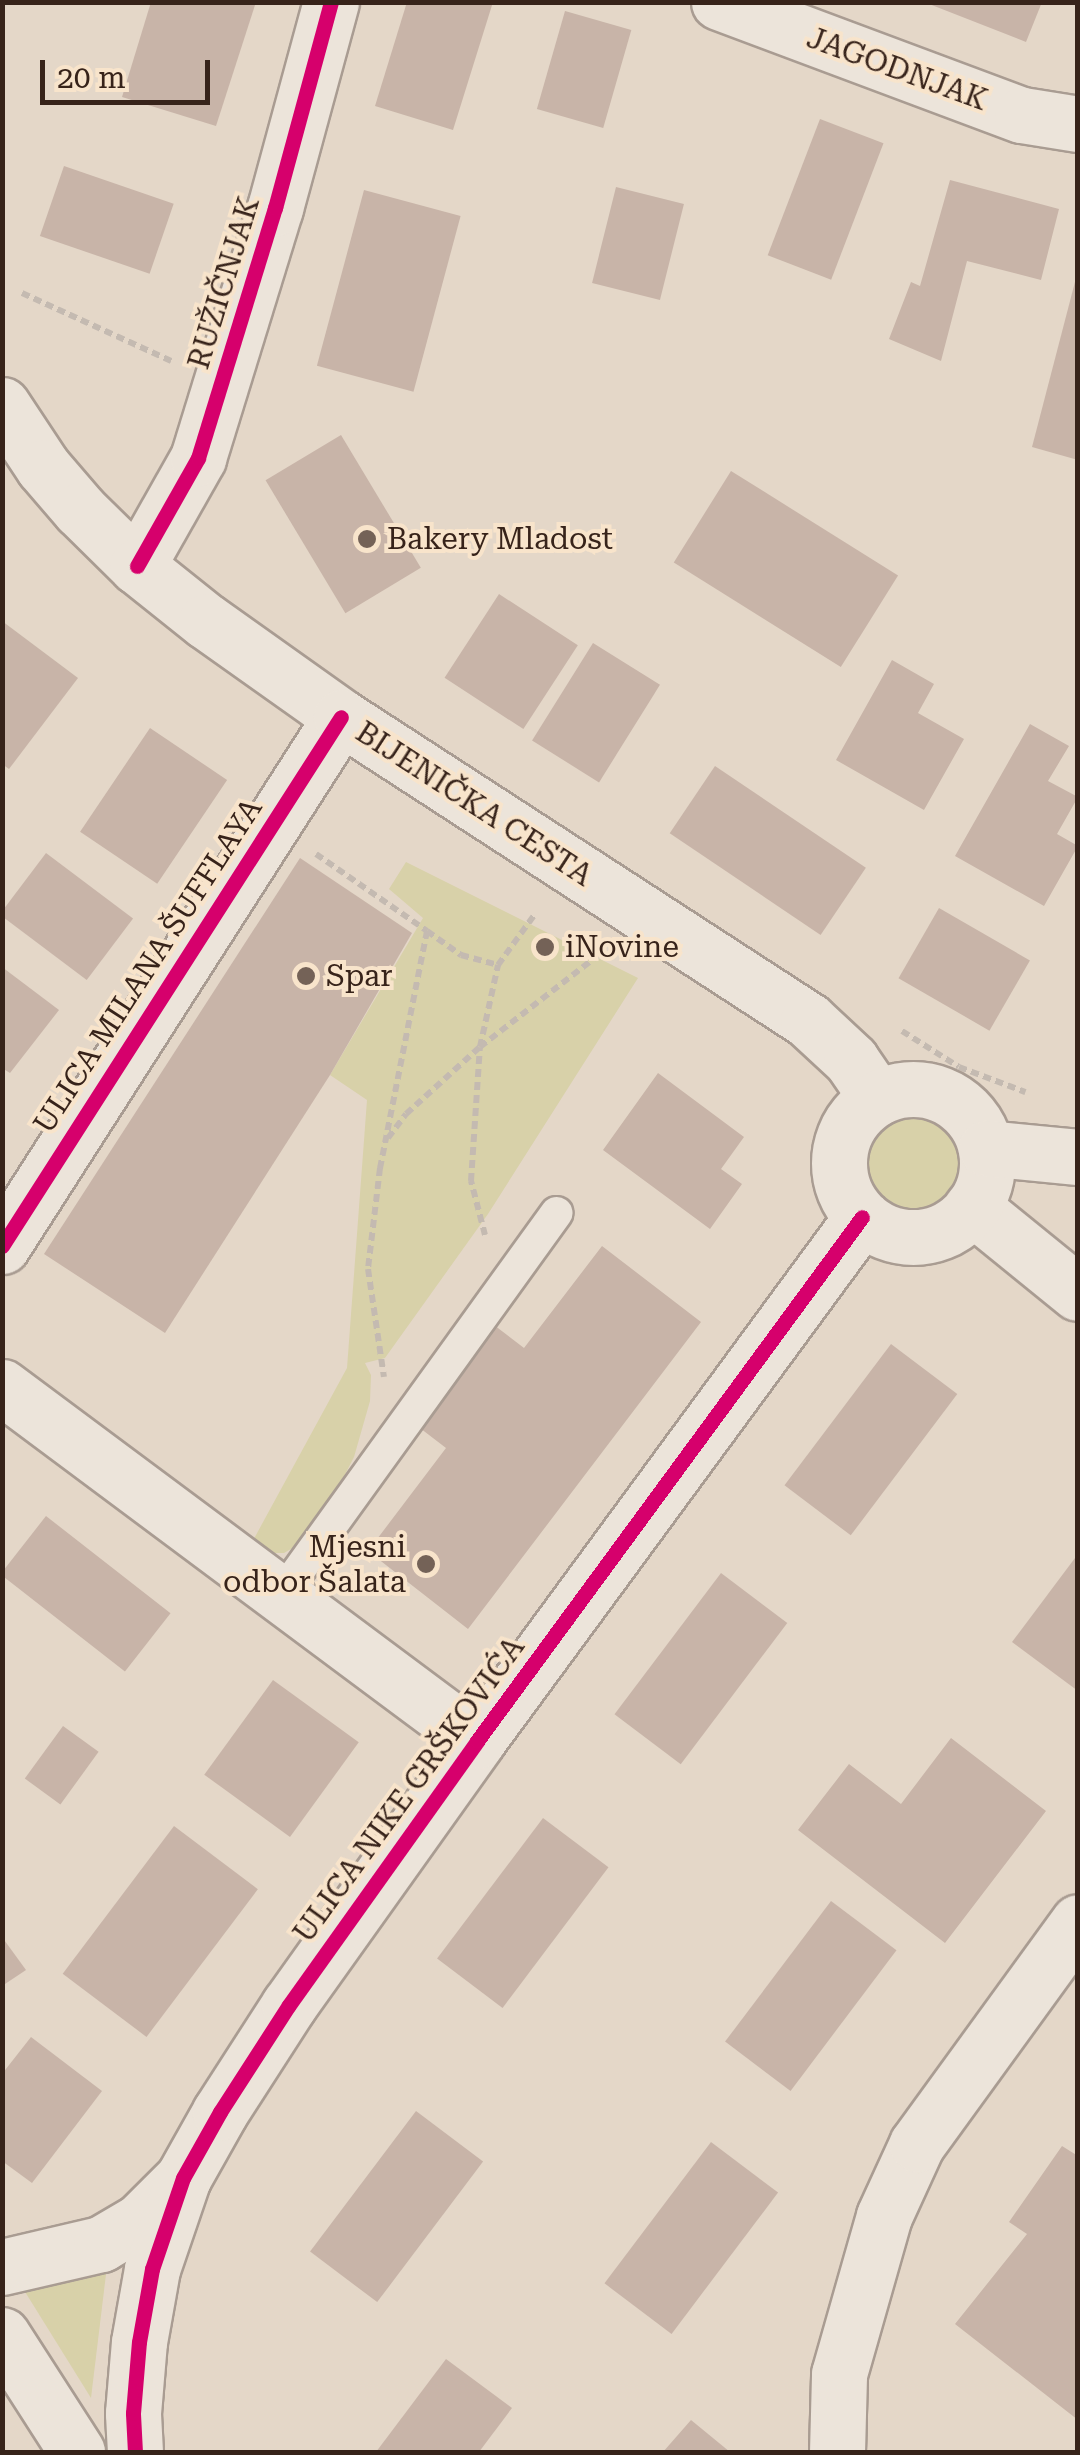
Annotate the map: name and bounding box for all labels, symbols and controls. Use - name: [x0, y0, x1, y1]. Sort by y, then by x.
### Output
- street label: JAGODNJAK: [802, 20, 992, 118]
- scale bar: [45, 40, 215, 102]
- text: 20 m: [57, 60, 126, 95]
- street label: RUŽIČNJAK: [181, 193, 267, 373]
- place label: Bakery Mladost: [387, 521, 613, 557]
- marker: Bakery Mladost: [356, 528, 378, 550]
- street label: BIJENIČKA CESTA: [349, 714, 599, 894]
- street label: ULICA MILANA ŠUFFLAYA: [26, 792, 270, 1140]
- place label: iNovine: [565, 929, 679, 965]
- marker: iNovine: [534, 936, 556, 958]
- place label: Spar: [326, 958, 393, 994]
- marker: Spar: [295, 965, 317, 987]
- place label: Mjesni odbor Šalata: [223, 1529, 406, 1600]
- marker: Mjesni odbor Šalata: [415, 1553, 437, 1575]
- street label: ULICA NIKE GRŠKOVIĆA: [286, 1630, 532, 1950]

